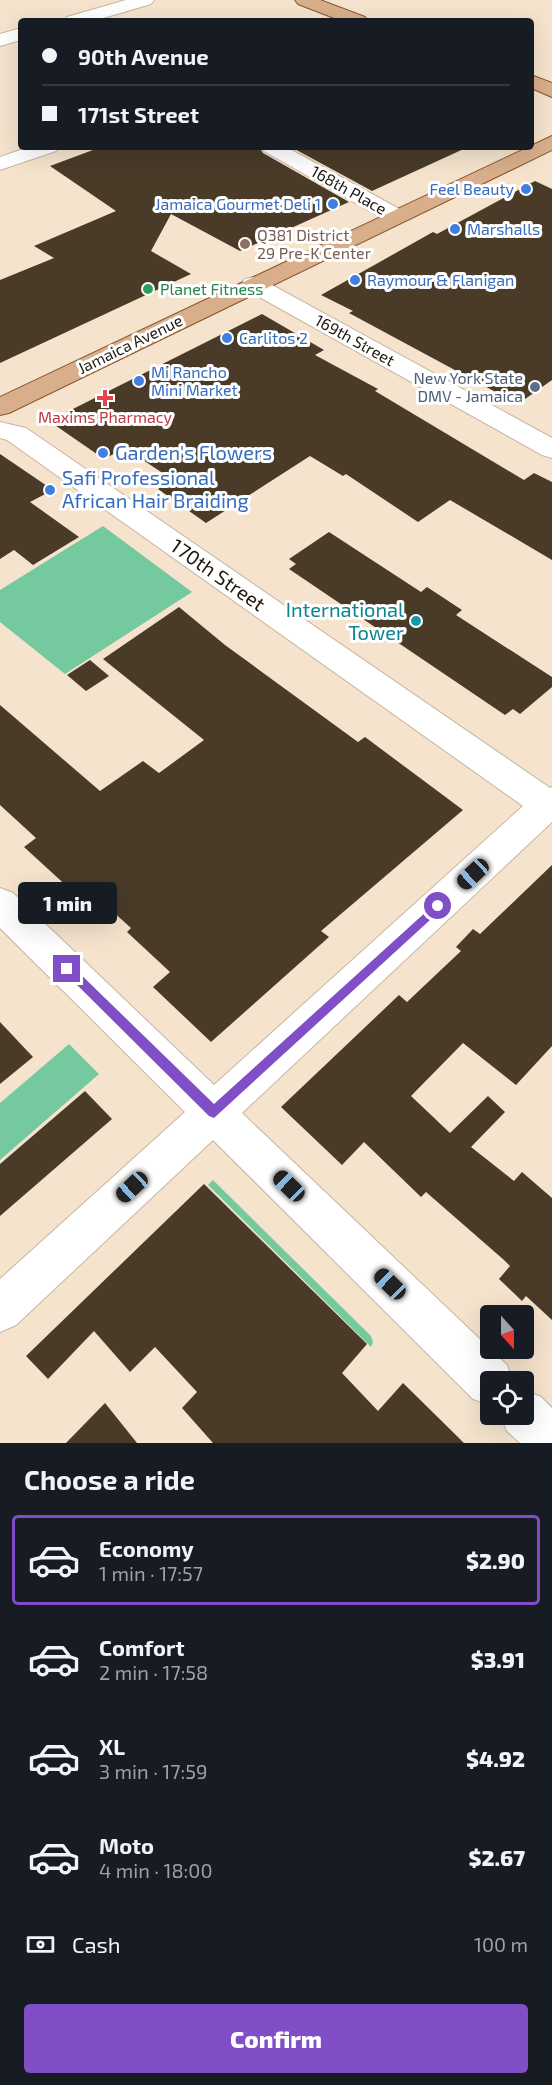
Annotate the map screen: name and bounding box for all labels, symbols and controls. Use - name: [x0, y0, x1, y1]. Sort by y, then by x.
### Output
- text: 90th Avenue: [78, 43, 209, 69]
- text: 171st Street: [78, 101, 199, 127]
- street label: 168th Place: [308, 161, 390, 218]
- place label: Feel Beauty: [430, 179, 515, 198]
- marker: Feel Beauty: [519, 182, 533, 196]
- place label: Jamaica Gourmet Deli 1: [155, 194, 321, 213]
- marker: Jamaica Gourmet Deli 1: [326, 197, 340, 211]
- place label: Marshalls: [467, 219, 540, 238]
- marker: Marshalls: [448, 222, 462, 236]
- place label: Q381 District 29 Pre-K Center: [257, 225, 372, 262]
- marker: Q381 District 29 Pre-K Center: [238, 237, 252, 251]
- place label: Raymour & Flanigan: [367, 270, 514, 289]
- marker: Raymour & Flanigan: [348, 273, 362, 287]
- place label: Planet Fitness: [160, 279, 263, 298]
- marker: Planet Fitness: [141, 282, 155, 296]
- street label: Jamaica Avenue: [74, 310, 185, 377]
- street label: 169th Street: [312, 310, 398, 369]
- place label: Carlitos 2: [239, 328, 308, 347]
- marker: Carlitos 2: [220, 331, 234, 345]
- place label: Mi Rancho Mini Market: [151, 362, 238, 399]
- place label: New York State DMV - Jamaica: [414, 368, 523, 405]
- marker: Mi Rancho Mini Market: [132, 374, 146, 388]
- marker: New York State DMV - Jamaica: [528, 380, 542, 394]
- marker: Maxims Pharmacy: [98, 391, 112, 405]
- place label: Maxims Pharmacy: [38, 407, 173, 426]
- place label: Garden's Flowers: [115, 440, 272, 464]
- marker: Garden's Flowers: [96, 446, 110, 460]
- place label: Safi Professional African Hair Braiding: [62, 465, 249, 512]
- marker: Safi Professional African Hair Braiding: [43, 483, 57, 497]
- street label: 170th Street: [167, 533, 271, 616]
- place label: International Tower: [286, 597, 404, 644]
- marker: International Tower: [409, 614, 423, 628]
- car: [454, 855, 492, 893]
- callout: 1 min: [17, 882, 116, 924]
- text: 1 min: [43, 891, 92, 915]
- route start: [424, 892, 451, 919]
- route end: [53, 955, 80, 982]
- car: [270, 1167, 308, 1205]
- car: [113, 1168, 151, 1206]
- car: [371, 1265, 409, 1303]
- north arrow: [480, 1305, 534, 1359]
- map controls: [480, 1305, 534, 1425]
- button: locate: [480, 1371, 534, 1425]
- text: Choose a ride: [24, 1463, 195, 1495]
- icon: car: [27, 1533, 81, 1587]
- text: Economy: [99, 1535, 194, 1561]
- text: $2.90: [466, 1547, 525, 1573]
- text: 1 min · 17:57: [99, 1561, 203, 1585]
- icon: car: [27, 1632, 81, 1686]
- text: Comfort: [99, 1634, 184, 1660]
- text: $3.91: [471, 1646, 525, 1672]
- text: 2 min · 17:58: [99, 1660, 208, 1684]
- icon: car: [27, 1731, 81, 1785]
- text: XL: [99, 1733, 125, 1759]
- text: $4.92: [466, 1745, 525, 1771]
- text: 3 min · 17:59: [99, 1759, 207, 1783]
- icon: car: [27, 1830, 81, 1884]
- text: Moto: [99, 1832, 154, 1858]
- text: $2.67: [469, 1844, 525, 1870]
- text: 4 min · 18:00: [99, 1858, 212, 1882]
- icon: cash: [24, 1928, 57, 1961]
- text: Cash: [72, 1931, 121, 1957]
- text: 100 m: [474, 1932, 528, 1956]
- button: Confirm: [24, 2004, 528, 2073]

